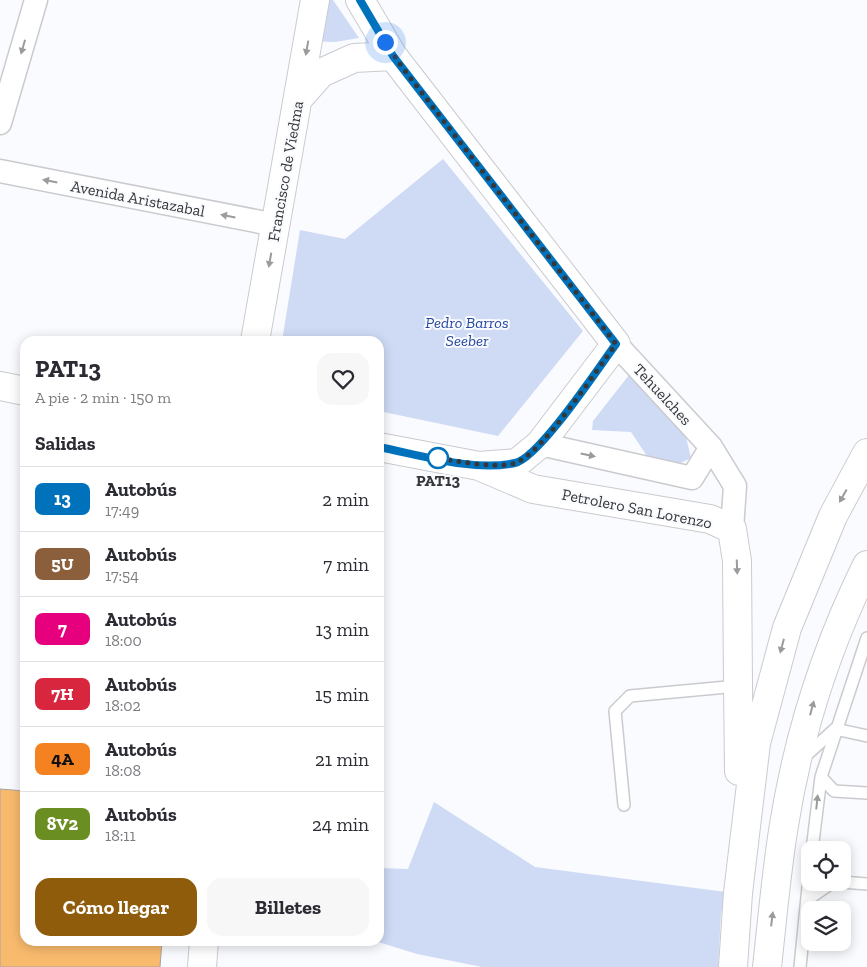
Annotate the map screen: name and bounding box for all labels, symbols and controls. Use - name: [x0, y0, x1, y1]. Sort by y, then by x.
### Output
- your location: [373, 30, 398, 55]
- one-way arrow: [18, 39, 26, 54]
- one-way arrow: [302, 40, 310, 56]
- street label: Francisco de Viedma: [264, 99, 307, 243]
- one-way arrow: [42, 176, 58, 184]
- street label: Avenida Aristazabal: [69, 176, 207, 221]
- one-way arrow: [220, 211, 236, 219]
- one-way arrow: [265, 252, 273, 268]
- park label: Pedro Barros Seeber: [425, 313, 509, 350]
- button: heart: [317, 353, 369, 405]
- text: PAT13: [35, 354, 101, 383]
- street label: Tehuelches: [629, 360, 696, 429]
- text: A pie · 2 min · 150 m: [35, 388, 171, 407]
- text: Salidas: [35, 432, 95, 455]
- marker: PAT13: [427, 447, 449, 469]
- one-way arrow: [580, 451, 595, 459]
- place label: PAT13: [416, 471, 460, 490]
- text: Autobús: [105, 478, 177, 501]
- street label: Petrolero San Lorenzo: [560, 485, 714, 532]
- text: 13: [54, 488, 71, 510]
- text: 2 min: [322, 488, 369, 511]
- one-way arrow: [839, 489, 848, 503]
- text: 17:49: [105, 501, 139, 520]
- text: Autobús: [105, 543, 177, 566]
- text: 5U: [51, 553, 74, 575]
- text: 7 min: [323, 553, 369, 576]
- one-way arrow: [733, 559, 741, 575]
- text: 17:54: [105, 566, 139, 585]
- text: Autobús: [105, 608, 177, 631]
- text: 7: [58, 618, 67, 640]
- text: 13 min: [315, 618, 369, 641]
- text: 18:00: [105, 631, 142, 650]
- one-way arrow: [778, 639, 786, 654]
- text: Autobús: [105, 673, 177, 696]
- text: 7H: [51, 683, 74, 705]
- text: 15 min: [315, 683, 369, 706]
- text: 18:02: [105, 696, 141, 715]
- one-way arrow: [808, 700, 816, 715]
- text: Autobús: [105, 738, 177, 761]
- text: 4A: [51, 748, 74, 770]
- text: 21 min: [315, 748, 369, 771]
- text: 18:08: [105, 761, 141, 780]
- one-way arrow: [813, 793, 821, 809]
- text: Autobús: [105, 803, 177, 826]
- text: 8V2: [47, 813, 78, 835]
- text: 24 min: [312, 813, 369, 836]
- text: 18:11: [105, 826, 136, 845]
- map controls: [801, 841, 851, 951]
- button: locate: [801, 841, 851, 891]
- button: Cómo llegar: [35, 878, 197, 936]
- button: Billetes: [207, 878, 369, 936]
- button: layers: [801, 901, 851, 951]
- one-way arrow: [768, 910, 776, 926]

